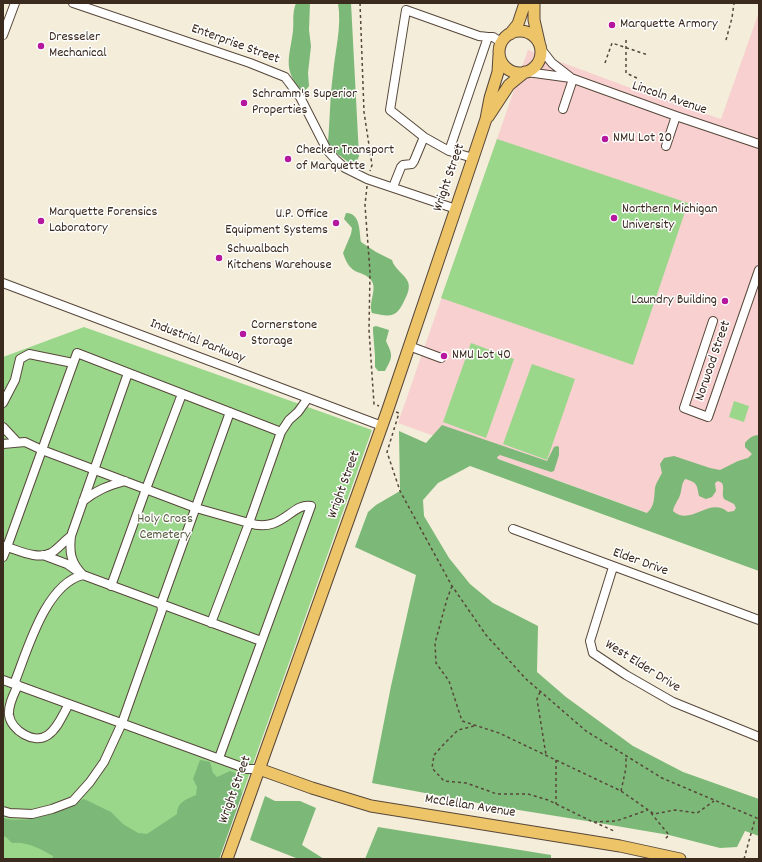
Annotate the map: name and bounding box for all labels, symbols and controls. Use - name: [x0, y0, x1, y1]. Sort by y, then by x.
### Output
- place label: Marquette Armory: [620, 17, 718, 33]
- marker: Marquette Armory: [607, 20, 617, 30]
- street label: Enterprise Street: [189, 21, 281, 69]
- place label: Dresseler Mechanical: [49, 30, 107, 62]
- marker: Dresseler Mechanical: [36, 41, 46, 51]
- street label: Lincoln Avenue: [629, 78, 709, 120]
- place label: Schramm's Superior Properties: [252, 87, 357, 120]
- marker: Schramm's Superior Properties: [239, 98, 249, 108]
- place label: NMU Lot 20: [613, 131, 672, 147]
- marker: NMU Lot 20: [600, 134, 610, 144]
- street label: Wright Street: [431, 142, 469, 214]
- place label: Checker Transport of Marquette: [296, 143, 394, 176]
- marker: Checker Transport of Marquette: [283, 154, 293, 164]
- place label: Northern Michigan University: [622, 202, 717, 234]
- place label: Marquette Forensics Laboratory: [49, 205, 157, 238]
- place label: U.P. Office Equipment Systems: [225, 207, 328, 240]
- marker: Northern Michigan University: [609, 213, 619, 223]
- marker: Marquette Forensics Laboratory: [36, 216, 46, 226]
- marker: U.P. Office Equipment Systems: [331, 218, 341, 228]
- place label: Schwalbach Kitchens Warehouse: [227, 242, 332, 274]
- marker: Schwalbach Kitchens Warehouse: [214, 253, 224, 263]
- place label: Laundry Building: [631, 293, 717, 309]
- marker: Laundry Building: [720, 296, 730, 306]
- street label: Industrial Parkway: [147, 316, 247, 368]
- place label: Cornerstone Storage: [251, 318, 317, 350]
- street label: Norwood Street: [692, 319, 736, 403]
- marker: Cornerstone Storage: [238, 329, 248, 339]
- place label: NMU Lot 40: [452, 348, 511, 364]
- marker: NMU Lot 40: [439, 351, 449, 361]
- street label: Wright Street: [325, 449, 365, 521]
- park label: Holy Cross Cemetery: [137, 512, 193, 544]
- street label: Elder Drive: [610, 545, 670, 581]
- street label: West Elder Drive: [601, 637, 683, 697]
- street label: Wright Street: [216, 754, 256, 826]
- street label: McClellan Avenue: [424, 792, 516, 822]

